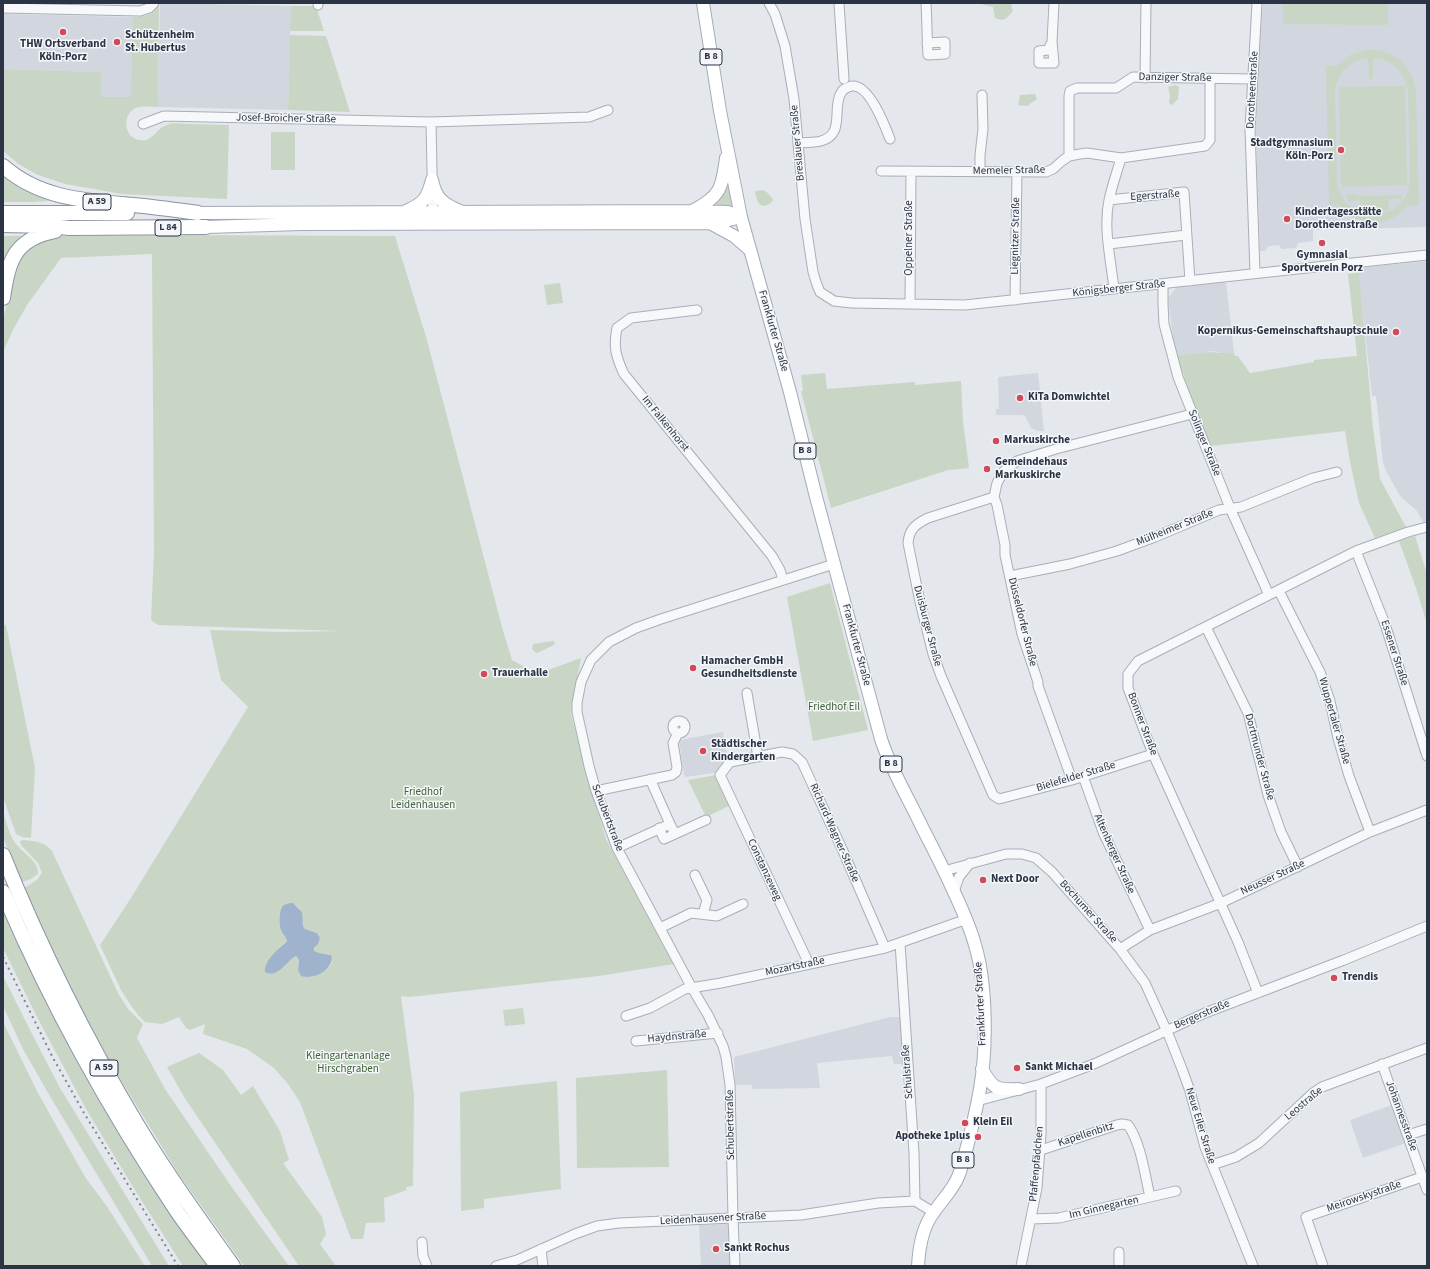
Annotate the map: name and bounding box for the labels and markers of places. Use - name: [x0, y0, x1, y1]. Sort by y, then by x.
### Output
- marker: THW Ortsverband Köln-Porz: [58, 27, 68, 37]
- place label: Schützenheim St. Hubertus: [125, 29, 194, 55]
- marker: Schützenheim St. Hubertus: [112, 37, 122, 47]
- place label: THW Ortsverband Köln-Porz: [20, 38, 106, 64]
- place label: Stadtgymnasium Köln-Porz: [1250, 137, 1333, 163]
- marker: Stadtgymnasium Köln-Porz: [1336, 145, 1346, 155]
- place label: Kindertagesstätte Dorotheenstraße: [1295, 206, 1381, 232]
- marker: Kindertagesstätte Dorotheenstraße: [1282, 214, 1292, 224]
- marker: Gymnasial Sportverein Porz: [1317, 238, 1327, 248]
- place label: Gymnasial Sportverein Porz: [1281, 249, 1363, 275]
- place label: Kopernikus-Gemeinschaftshauptschule: [1197, 325, 1388, 339]
- marker: Kopernikus-Gemeinschaftshauptschule: [1391, 327, 1401, 337]
- place label: KiTa Domwichtel: [1028, 391, 1110, 405]
- marker: KiTa Domwichtel: [1015, 393, 1025, 403]
- place label: Markuskirche: [1004, 434, 1070, 448]
- marker: Markuskirche: [991, 436, 1001, 446]
- place label: Gemeindehaus Markuskirche: [995, 456, 1067, 482]
- marker: Gemeindehaus Markuskirche: [982, 464, 992, 474]
- place label: Hamacher GmbH Gesundheitsdienste: [701, 655, 797, 681]
- marker: Hamacher GmbH Gesundheitsdienste: [688, 663, 698, 673]
- place label: Trauerhalle: [492, 667, 548, 681]
- marker: Trauerhalle: [479, 669, 489, 679]
- place label: Städtischer Kindergarten: [711, 738, 775, 764]
- marker: Städtischer Kindergarten: [698, 746, 708, 756]
- place label: Next Door: [991, 873, 1039, 887]
- marker: Next Door: [978, 875, 988, 885]
- place label: Trendis: [1342, 971, 1378, 985]
- marker: Trendis: [1329, 973, 1339, 983]
- place label: Sankt Michael: [1025, 1061, 1093, 1075]
- marker: Sankt Michael: [1012, 1063, 1022, 1073]
- place label: Klein Eil: [973, 1116, 1012, 1130]
- marker: Klein Eil: [960, 1118, 970, 1128]
- place label: Apotheke 1plus: [895, 1130, 970, 1144]
- marker: Apotheke 1plus: [973, 1132, 983, 1142]
- place label: Sankt Rochus: [724, 1242, 790, 1256]
- marker: Sankt Rochus: [711, 1244, 721, 1254]

